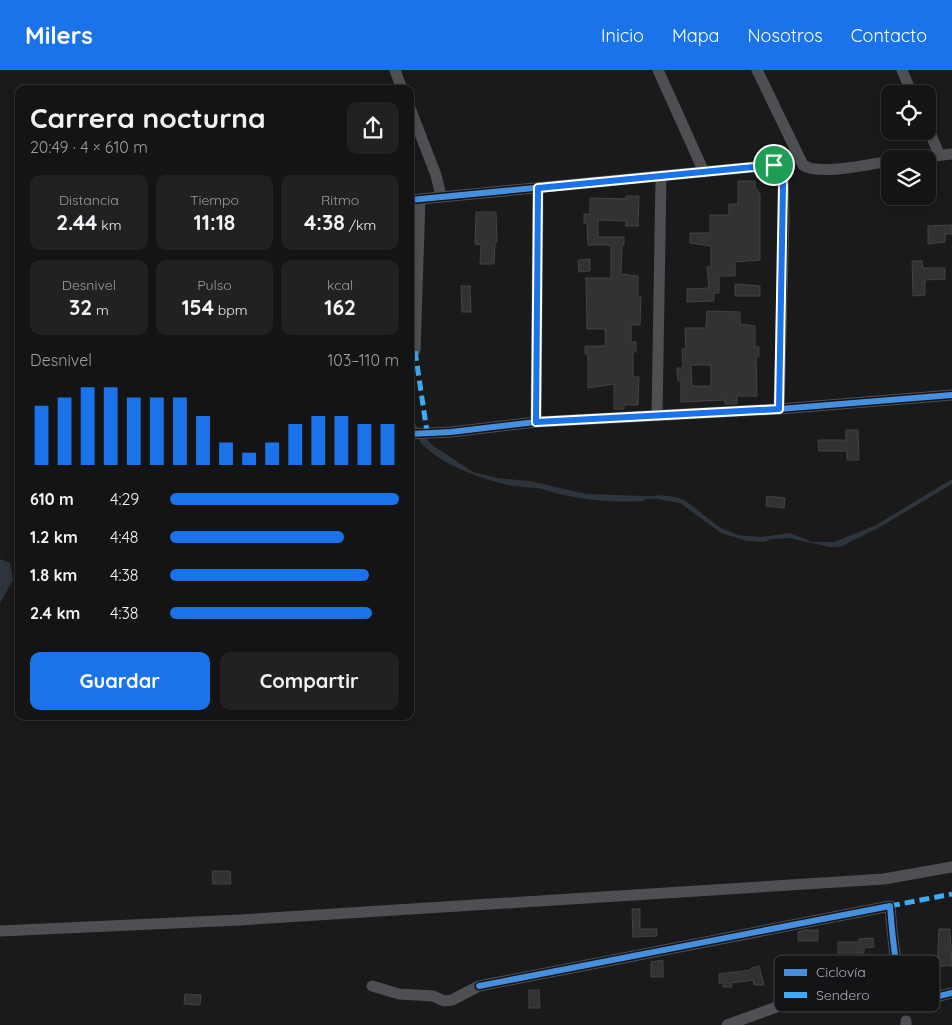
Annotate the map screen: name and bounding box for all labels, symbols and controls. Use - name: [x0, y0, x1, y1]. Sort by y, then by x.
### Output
- text: Milers: [25, 20, 93, 50]
- text: Inicio: [601, 24, 644, 47]
- text: Mapa: [672, 24, 720, 47]
- text: Nosotros: [748, 24, 823, 47]
- text: Contacto: [851, 24, 927, 47]
- map controls: [881, 85, 936, 205]
- button: locate: [881, 85, 936, 140]
- text: Carrera nocturna: [30, 100, 266, 135]
- button: share: [347, 102, 399, 154]
- text: 20:49 · 4 × 610 m: [30, 137, 148, 157]
- pin: [753, 144, 795, 186]
- button: layers: [881, 150, 936, 205]
- icon: arrive: [760, 151, 788, 179]
- text: Distancia: [59, 191, 119, 209]
- text: Tiempo: [190, 191, 239, 209]
- text: Ritmo: [321, 191, 359, 209]
- text: 2.44: [56, 209, 97, 235]
- text: 11:18: [194, 209, 235, 235]
- text: 4:38: [304, 209, 345, 235]
- text: km: [97, 216, 122, 234]
- text: /km: [345, 216, 376, 234]
- text: Desnivel: [62, 276, 116, 294]
- text: Pulso: [197, 276, 232, 294]
- text: kcal: [327, 276, 353, 294]
- text: 32: [69, 294, 92, 320]
- text: 154: [181, 294, 214, 320]
- text: 162: [324, 294, 356, 320]
- text: m: [92, 301, 109, 319]
- text: bpm: [214, 301, 248, 319]
- text: Desnivel: [30, 350, 92, 370]
- text: 103–110 m: [327, 350, 399, 370]
- text: 610 m: [30, 489, 74, 509]
- text: 4:29: [110, 489, 139, 509]
- text: 1.2 km: [30, 527, 78, 547]
- text: 4:48: [110, 527, 139, 547]
- text: 1.8 km: [30, 565, 77, 585]
- text: 4:38: [110, 565, 138, 585]
- text: 2.4 km: [30, 603, 80, 623]
- text: 4:38: [110, 603, 138, 623]
- button: Guardar: [30, 652, 210, 710]
- button: Compartir: [220, 652, 399, 710]
- legend: [774, 955, 940, 1012]
- text: Ciclovía: [816, 963, 866, 981]
- text: Sendero: [816, 986, 870, 1004]

